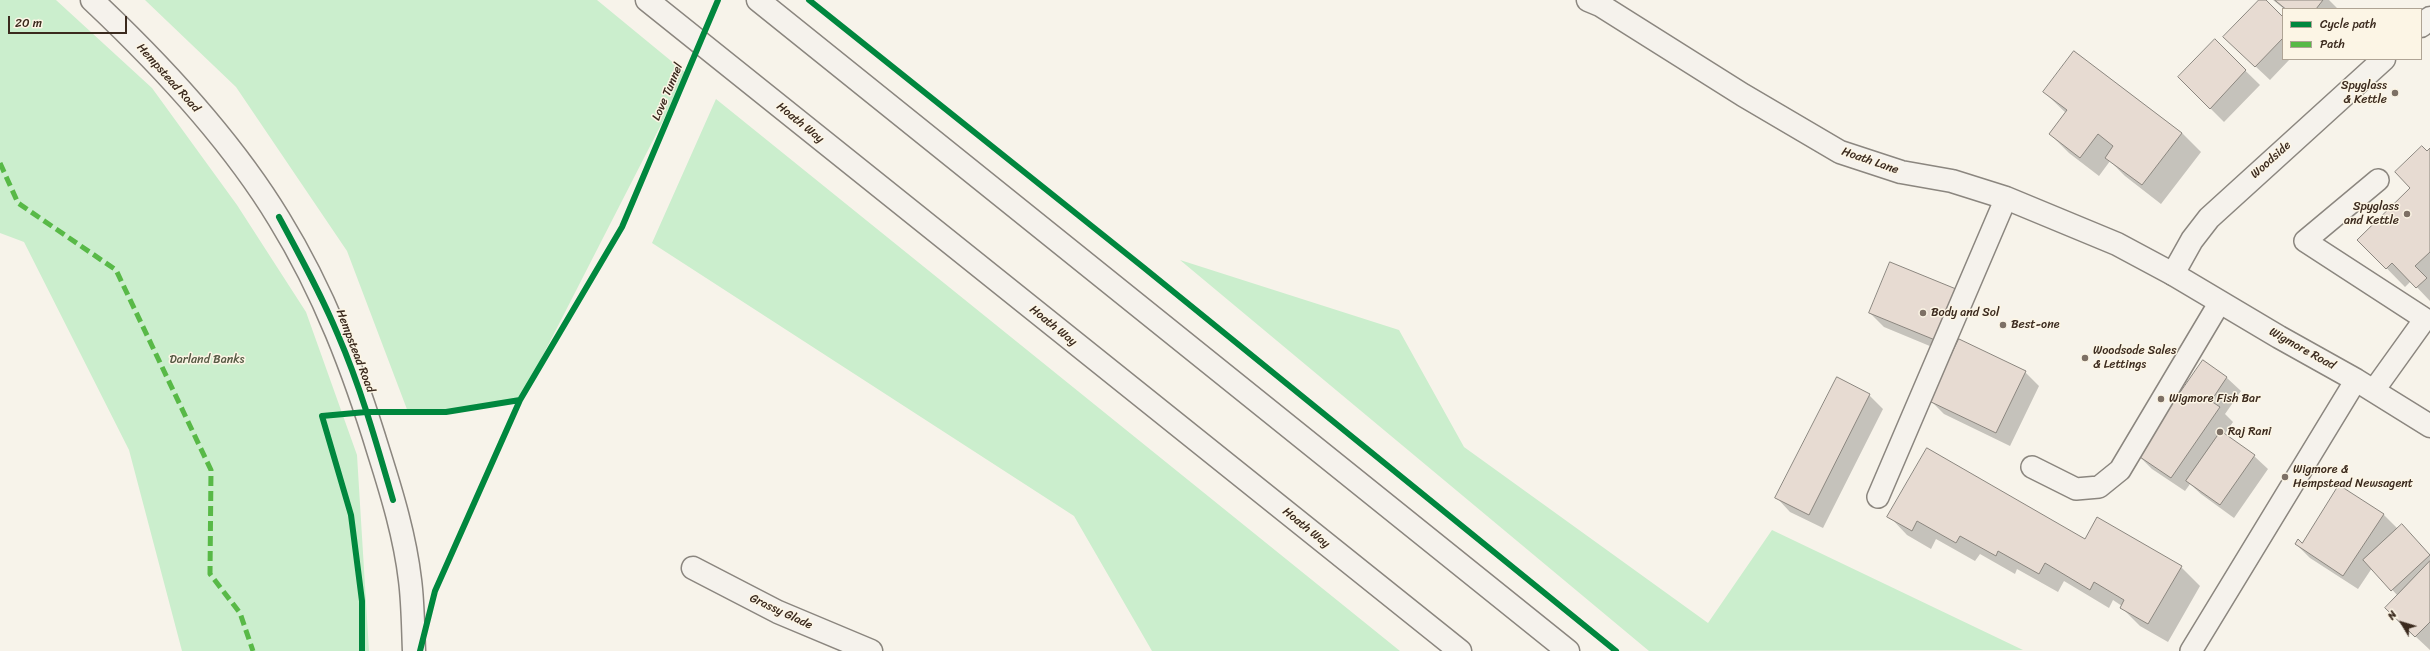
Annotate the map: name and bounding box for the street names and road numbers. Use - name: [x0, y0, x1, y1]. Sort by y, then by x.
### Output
- street label: Hempstead Road: [133, 41, 203, 115]
- street label: Love Tunnel: [649, 61, 687, 123]
- street label: Hoath Way: [773, 100, 827, 146]
- street label: Woodside: [2248, 138, 2294, 182]
- street label: Hoath Lane: [1840, 145, 1900, 177]
- street label: Hoath Way: [1026, 303, 1080, 349]
- street label: Hempstead Road: [333, 307, 377, 395]
- street label: Wigmore Road: [2266, 325, 2338, 373]
- street label: Hoath Way: [1279, 505, 1333, 551]
- street label: Grassy Glade: [747, 591, 815, 633]

